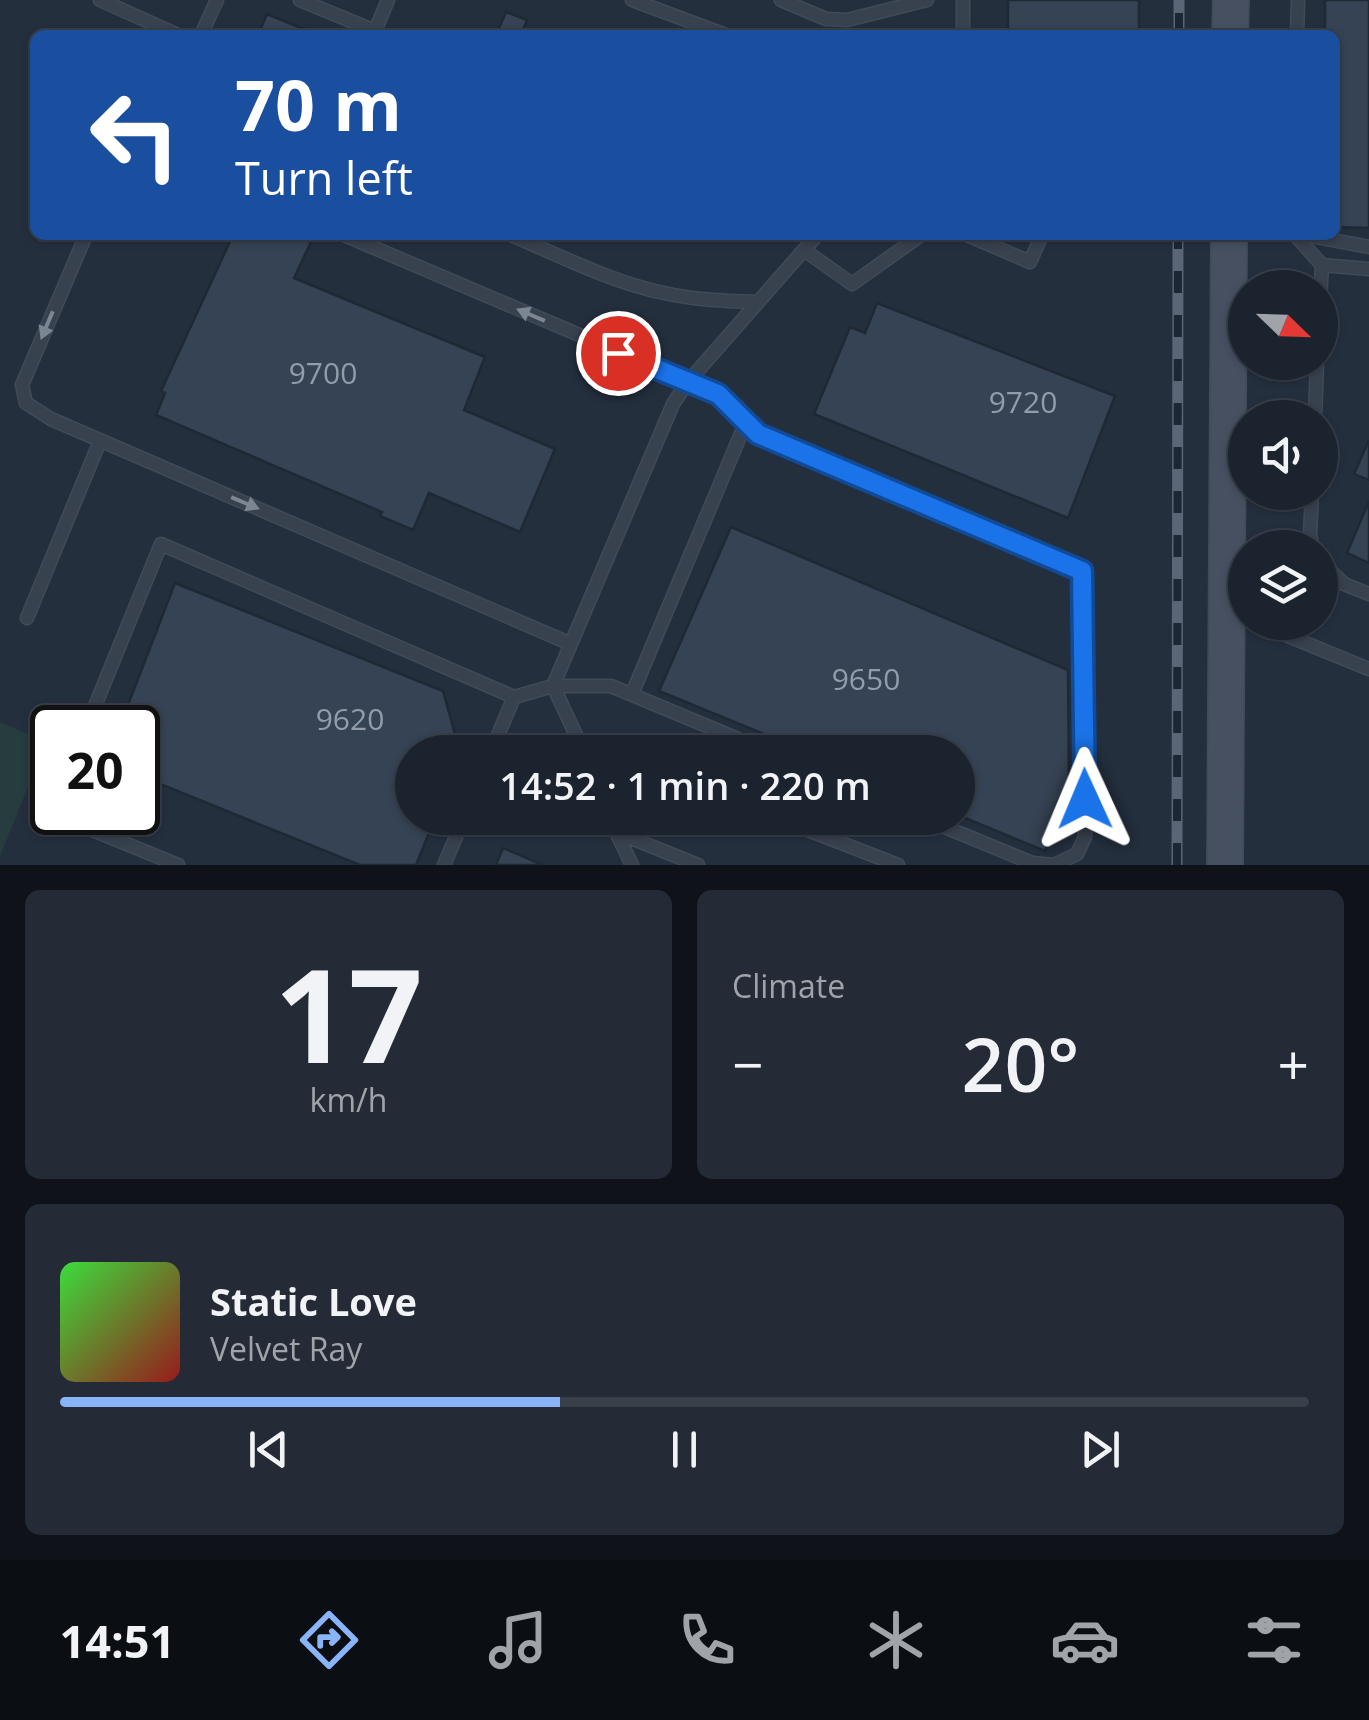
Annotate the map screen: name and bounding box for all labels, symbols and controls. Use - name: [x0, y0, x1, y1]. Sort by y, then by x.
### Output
- text: 70 m: [235, 56, 402, 152]
- icon: left: [70, 70, 200, 200]
- text: Turn left: [235, 147, 413, 208]
- north arrow: [1228, 270, 1338, 380]
- map controls: [1228, 270, 1338, 640]
- one-way arrow: [516, 307, 546, 323]
- one-way arrow: [39, 310, 55, 340]
- pin: [576, 311, 661, 396]
- icon: arrive: [591, 326, 646, 381]
- house number: 9700: [289, 352, 357, 393]
- house number: 9720: [989, 381, 1057, 422]
- button: sound: [1228, 400, 1338, 510]
- one-way arrow: [230, 495, 260, 511]
- button: layers: [1228, 530, 1338, 640]
- house number: 9650: [832, 658, 900, 699]
- house number: 9620: [316, 698, 384, 739]
- speed limit sign: 20: [30, 705, 160, 835]
- position arrow: [1033, 747, 1137, 851]
- text: 14:52 · 1 min · 220 m: [499, 759, 871, 811]
- text: 17: [274, 924, 423, 1101]
- text: Climate: [732, 964, 845, 1007]
- text: 20°: [962, 1012, 1079, 1114]
- text: −: [732, 1026, 763, 1101]
- text: +: [1278, 1026, 1309, 1101]
- text: km/h: [310, 1078, 387, 1121]
- text: Static Love: [210, 1275, 417, 1327]
- text: Velvet Ray: [210, 1327, 362, 1370]
- icon: previous: [241, 1422, 296, 1477]
- icon: pause: [657, 1422, 712, 1477]
- icon: next: [1073, 1422, 1128, 1477]
- icon: directions: [294, 1605, 364, 1675]
- icon: music: [483, 1605, 553, 1675]
- icon: phone: [672, 1605, 742, 1675]
- icon: climate: [861, 1605, 931, 1675]
- icon: car: [1050, 1605, 1120, 1675]
- icon: filters: [1239, 1605, 1309, 1675]
- text: 14:51: [60, 1610, 175, 1671]

